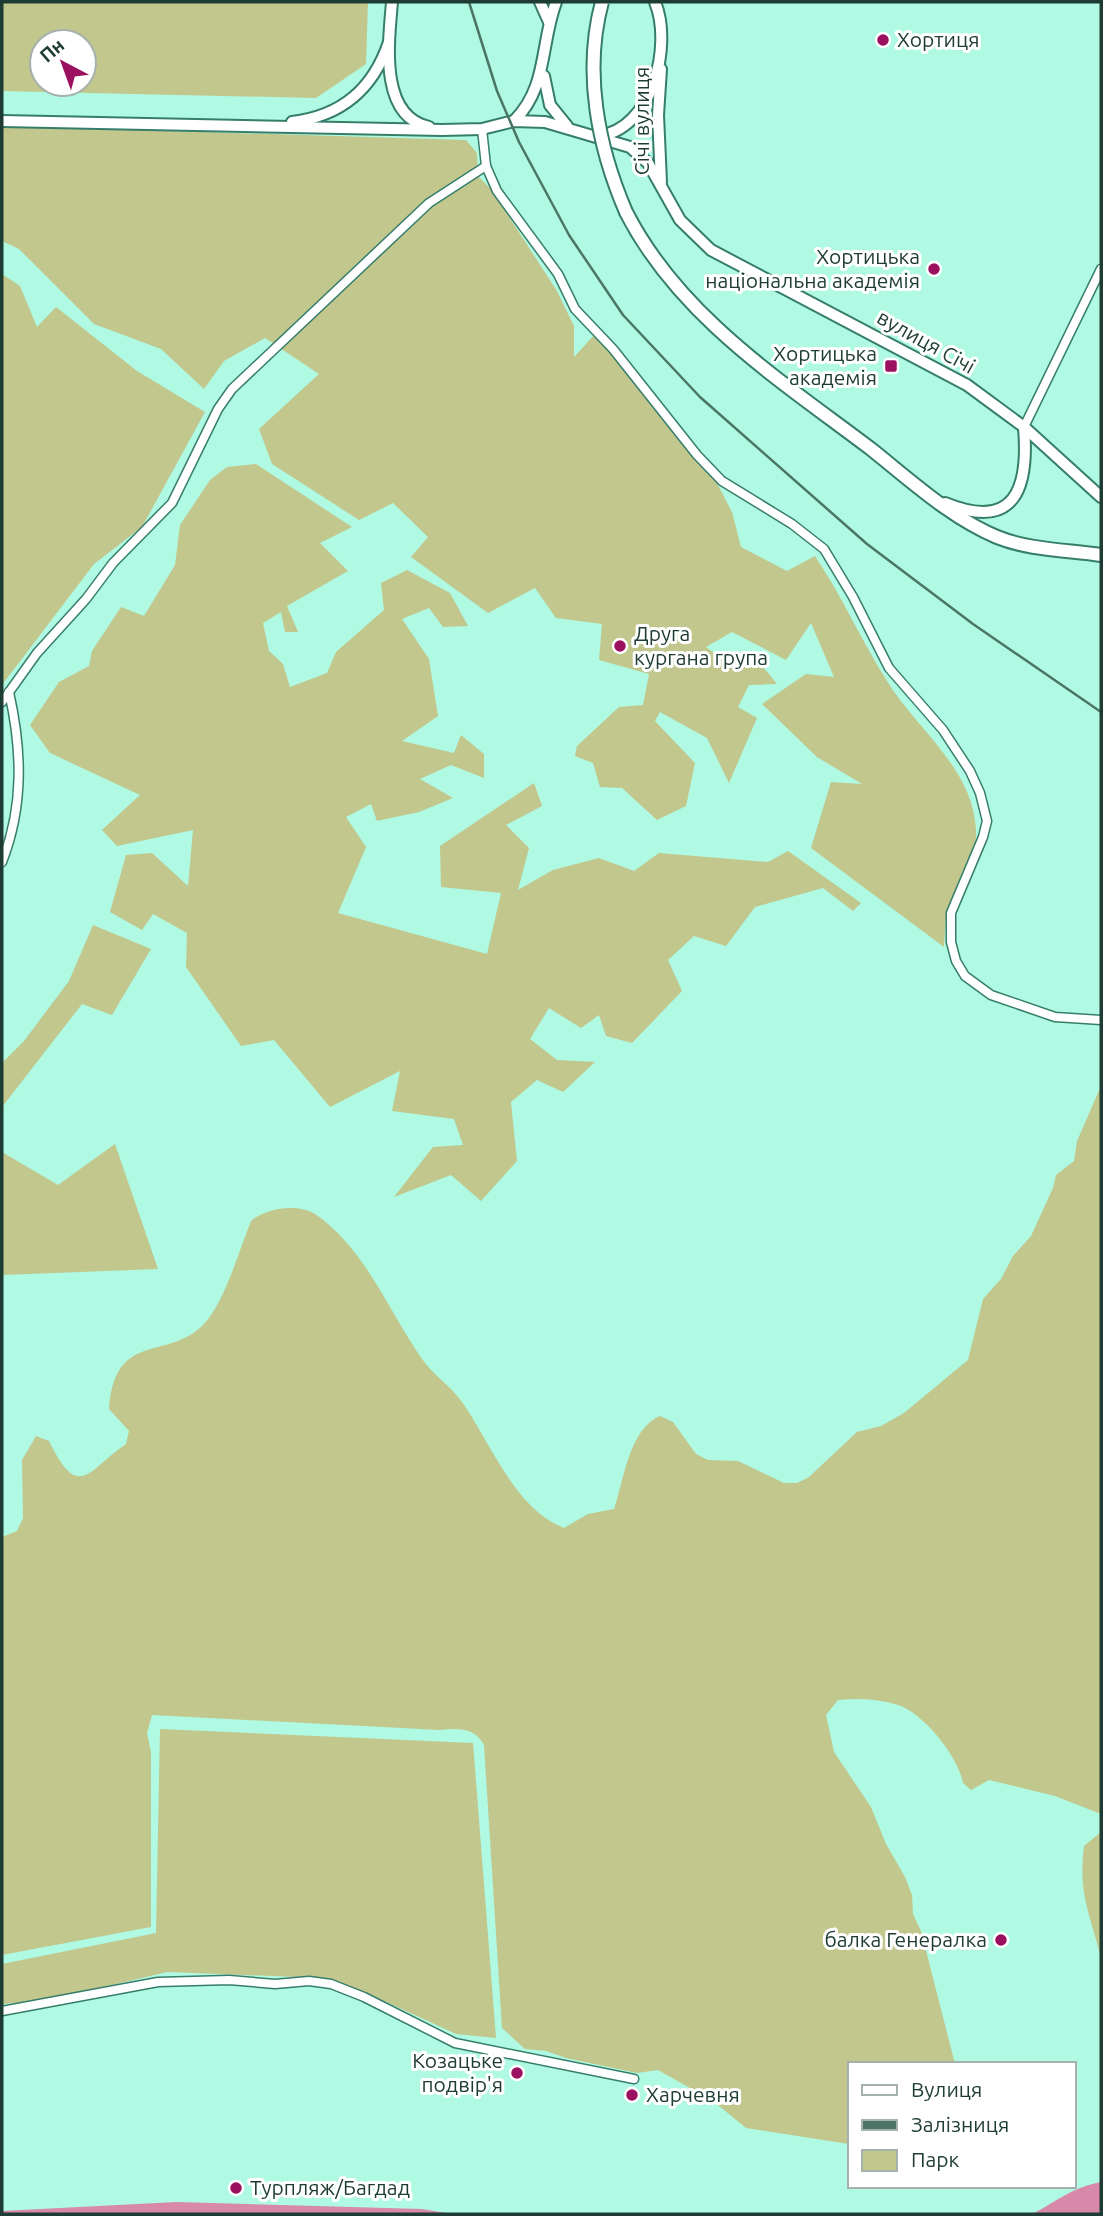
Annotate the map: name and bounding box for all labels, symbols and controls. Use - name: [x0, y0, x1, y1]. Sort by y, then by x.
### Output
- place label: Хортиця: [897, 27, 980, 51]
- north arrow: [28, 28, 98, 98]
- marker: Хортиця: [875, 32, 891, 48]
- text: Пн: [35, 34, 68, 67]
- street label: Січі вулиця: [629, 67, 653, 175]
- place label: Хортицька національна академія: [705, 244, 920, 292]
- marker: Хортицька національна академія: [926, 261, 942, 277]
- street label: вулиця Січі: [873, 304, 980, 378]
- place label: Хортицька академія: [773, 341, 877, 389]
- marker: Хортицька академія: [883, 358, 899, 374]
- place label: Друга кургана група: [634, 621, 768, 669]
- marker: Друга кургана група: [612, 638, 628, 654]
- place label: балка Генералка: [824, 1927, 987, 1951]
- marker: балка Генералка: [993, 1932, 1009, 1948]
- place label: Козацьке подвір'я: [412, 2048, 503, 2096]
- legend: [848, 2062, 1075, 2188]
- marker: Козацьке подвір'я: [509, 2065, 525, 2081]
- text: Вулиця: [911, 2077, 982, 2101]
- place label: Харчевня: [646, 2082, 740, 2106]
- marker: Харчевня: [624, 2087, 640, 2103]
- text: Залізниця: [911, 2112, 1009, 2136]
- text: Парк: [911, 2147, 960, 2171]
- place label: Турпляж/Багдад: [250, 2175, 410, 2199]
- marker: Турпляж/Багдад: [228, 2180, 244, 2196]

